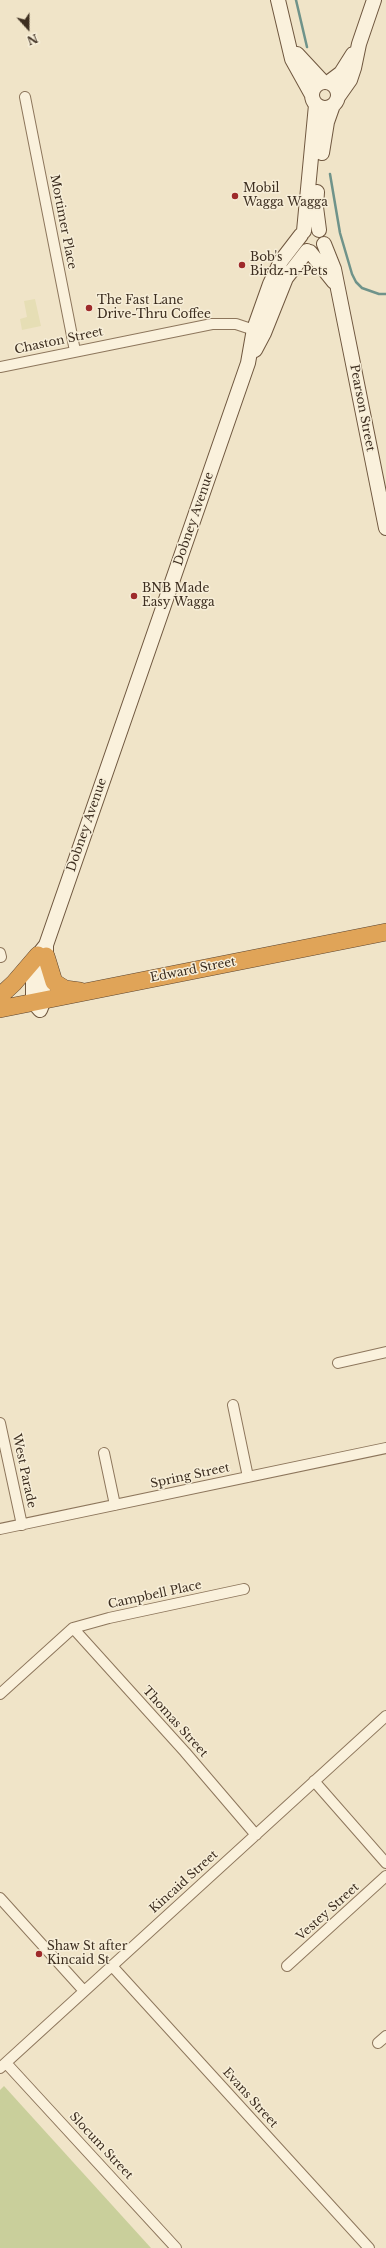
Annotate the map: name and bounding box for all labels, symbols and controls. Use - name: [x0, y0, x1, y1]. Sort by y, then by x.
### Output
- north arrow: [8, 8, 48, 48]
- text: N: [25, 31, 40, 48]
- street label: Mortimer Place: [47, 174, 79, 270]
- place label: Mobil Wagga Wagga: [243, 182, 328, 210]
- marker: Mobil Wagga Wagga: [230, 191, 240, 201]
- place label: Bob's Birdz-n-Pets: [250, 251, 328, 279]
- marker: Bob's Birdz-n-Pets: [237, 260, 247, 270]
- place label: The Fast Lane Drive-Thru Coffee: [97, 294, 211, 322]
- marker: The Fast Lane Drive-Thru Coffee: [84, 303, 94, 313]
- street label: Chaston Street: [13, 325, 105, 357]
- street label: Pearson Street: [347, 363, 377, 453]
- street label: Dobney Avenue: [171, 470, 217, 568]
- place label: BNB Made Easy Wagga: [142, 582, 215, 610]
- marker: BNB Made Easy Wagga: [129, 591, 139, 601]
- street label: Dobney Avenue: [64, 776, 110, 874]
- street label: Edward Street: [149, 955, 237, 985]
- street label: West Parade: [9, 1433, 39, 1509]
- street label: Spring Street: [149, 1461, 231, 1491]
- street label: Campbell Place: [107, 1578, 203, 1612]
- street label: Thomas Street: [139, 1684, 211, 1760]
- street label: Kincaid Street: [147, 1848, 221, 1916]
- street label: Vestey Street: [294, 1880, 362, 1944]
- place label: Shaw St after Kincaid St: [47, 1940, 127, 1968]
- marker: Shaw St after Kincaid St: [34, 1949, 44, 1959]
- street label: Evans Street: [219, 2065, 281, 2131]
- street label: Slocum Street: [66, 2110, 136, 2182]

